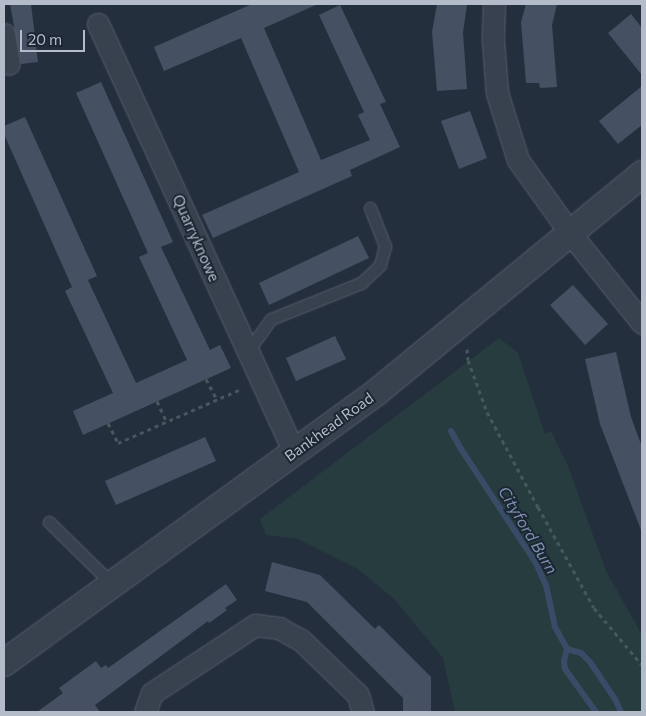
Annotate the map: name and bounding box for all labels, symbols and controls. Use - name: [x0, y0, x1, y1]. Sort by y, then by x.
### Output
- scale bar: [22, 20, 88, 52]
- text: 20 m: [28, 30, 62, 48]
- street label: Quarryknowe: [169, 192, 223, 284]
- street label: Bankhead Road: [281, 389, 377, 465]
- water label: Cityford Burn: [494, 483, 562, 577]

